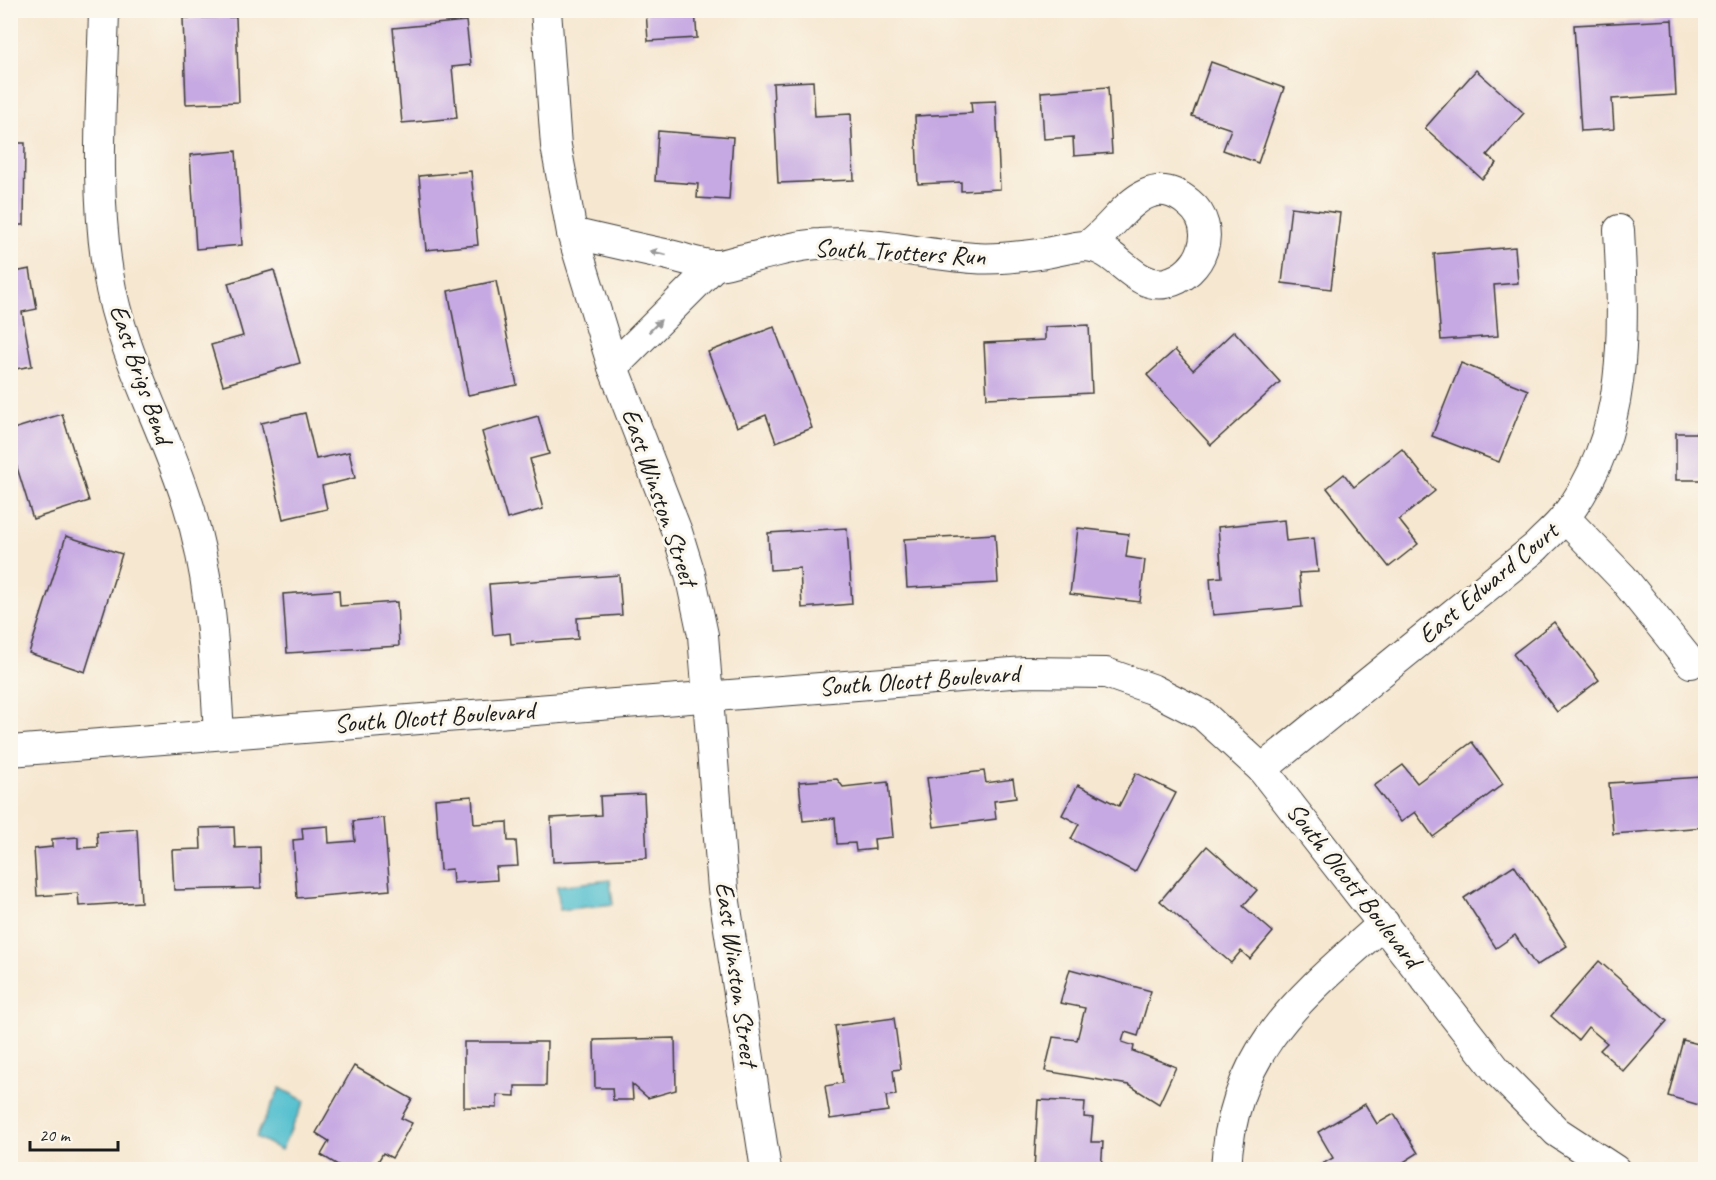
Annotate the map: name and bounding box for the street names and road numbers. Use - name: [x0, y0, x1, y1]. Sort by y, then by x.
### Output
- street label: South Trotters Run: [814, 231, 987, 273]
- street label: East Brigs Bend: [102, 300, 181, 451]
- street label: East Winston Street: [614, 404, 707, 593]
- street label: East Edward Court: [1411, 513, 1567, 651]
- street label: South Olcott Boulevard: [818, 656, 1024, 703]
- street label: South Olcott Boulevard: [333, 693, 539, 740]
- street label: South Olcott Boulevard: [1279, 796, 1431, 977]
- street label: East Winston Street: [708, 880, 767, 1071]

